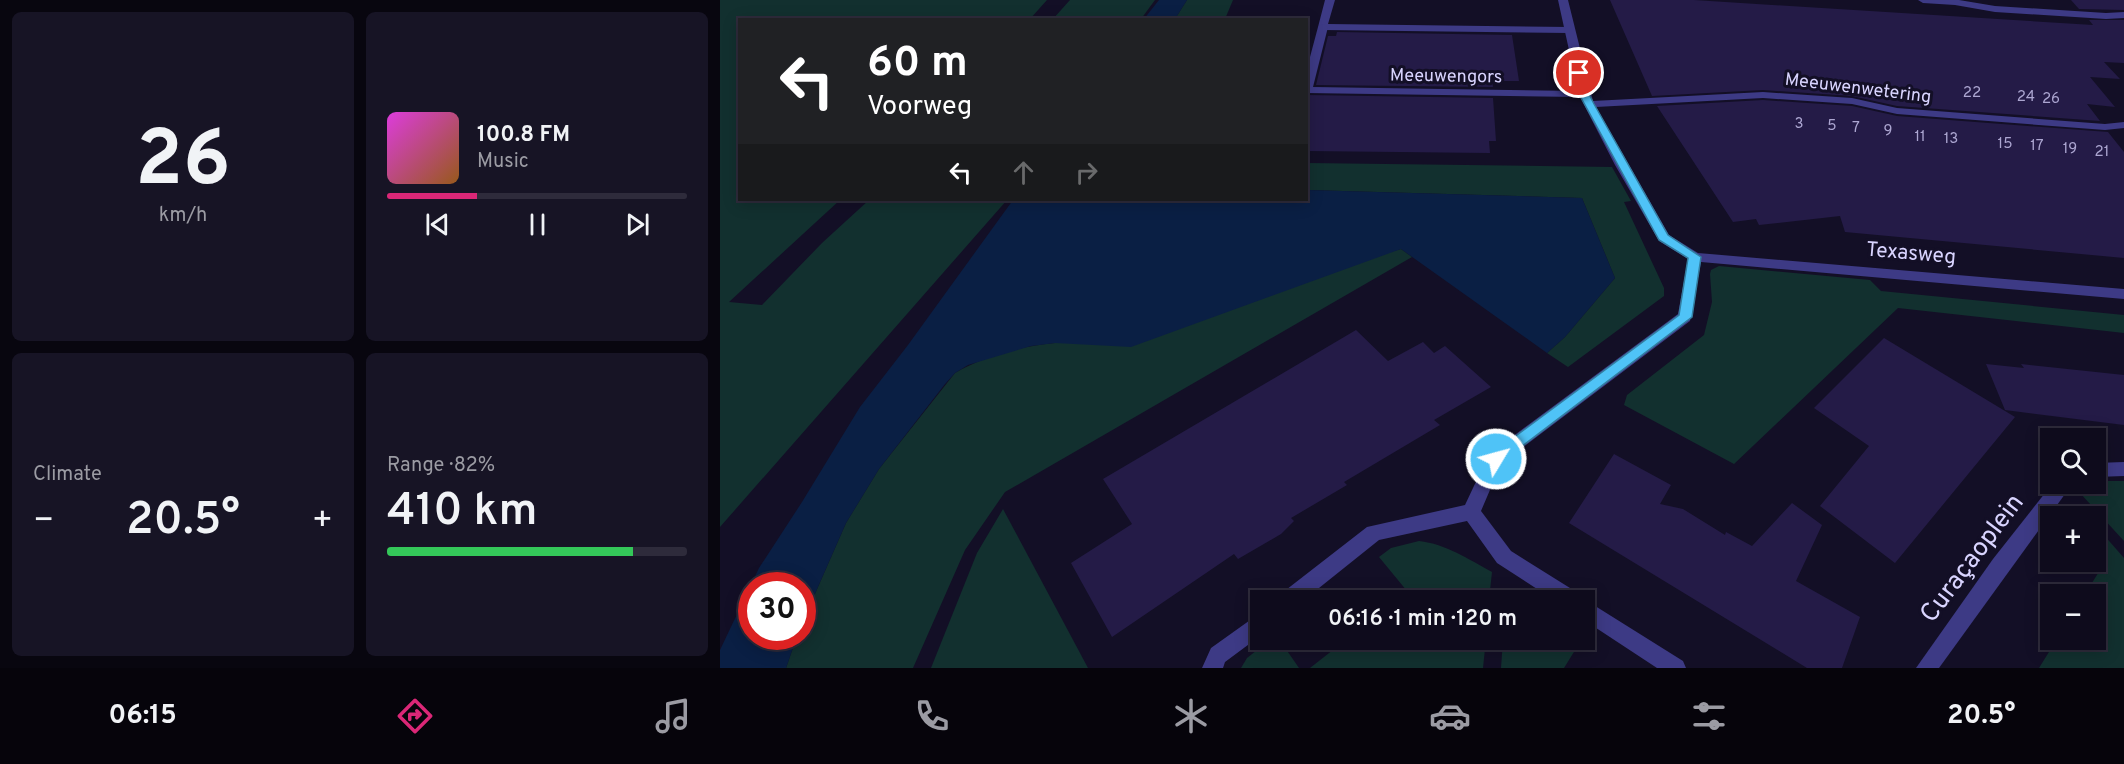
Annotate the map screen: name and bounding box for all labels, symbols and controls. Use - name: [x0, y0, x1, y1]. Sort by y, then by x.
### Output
- text: 60 m: [867, 38, 968, 91]
- icon: left: [768, 42, 846, 120]
- pin: [1553, 47, 1604, 98]
- icon: arrive: [1562, 56, 1595, 89]
- street label: Meeuwengors: [1390, 65, 1502, 89]
- street label: Meeuwenwetering: [1783, 69, 1933, 109]
- house number: 22: [1963, 84, 1981, 103]
- house number: 24: [2017, 88, 2035, 107]
- text: Voorweg: [867, 90, 972, 124]
- house number: 26: [2042, 90, 2060, 109]
- text: 26: [135, 114, 231, 213]
- house number: 3: [1794, 115, 1804, 134]
- house number: 5: [1827, 117, 1837, 136]
- house number: 7: [1852, 119, 1860, 138]
- text: 100.8 FM: [477, 122, 570, 149]
- house number: 9: [1884, 122, 1892, 141]
- house number: 11: [1914, 128, 1926, 147]
- house number: 13: [1944, 130, 1958, 149]
- house number: 15: [1998, 135, 2012, 154]
- house number: 17: [2030, 137, 2044, 156]
- house number: 19: [2063, 140, 2077, 159]
- house number: 21: [2095, 143, 2109, 162]
- text: Music: [477, 149, 529, 175]
- icon: left: [944, 156, 977, 189]
- icon: ahead: [1007, 156, 1040, 189]
- icon: right: [1070, 156, 1103, 189]
- text: km/h: [159, 203, 207, 229]
- icon: previous: [421, 208, 454, 241]
- icon: pause: [521, 208, 554, 241]
- icon: next: [621, 208, 654, 241]
- street label: Texasweg: [1865, 237, 1957, 271]
- position arrow: [1464, 427, 1528, 491]
- map controls: [2040, 428, 2106, 650]
- button: search: [2040, 428, 2106, 494]
- text: Range · 82%: [387, 453, 495, 479]
- text: Climate: [33, 462, 102, 488]
- text: 410 km: [387, 484, 537, 541]
- street label: Curaçaoplein: [1914, 488, 2032, 630]
- text: 20.5°: [126, 493, 240, 550]
- text: −: [33, 501, 54, 543]
- text: +: [312, 501, 333, 543]
- button: +: [2040, 506, 2106, 572]
- speed limit sign: 30: [738, 572, 816, 650]
- button: −: [2040, 584, 2106, 650]
- text: 06:16 · 1 min · 120 m: [1328, 606, 1517, 633]
- icon: directions: [394, 695, 436, 737]
- icon: music: [652, 695, 694, 737]
- icon: phone: [911, 695, 953, 737]
- icon: climate: [1170, 695, 1212, 737]
- icon: car: [1429, 695, 1471, 737]
- icon: filters: [1688, 695, 1730, 737]
- text: 06:15: [108, 699, 177, 733]
- text: 20.5°: [1947, 699, 2015, 733]

